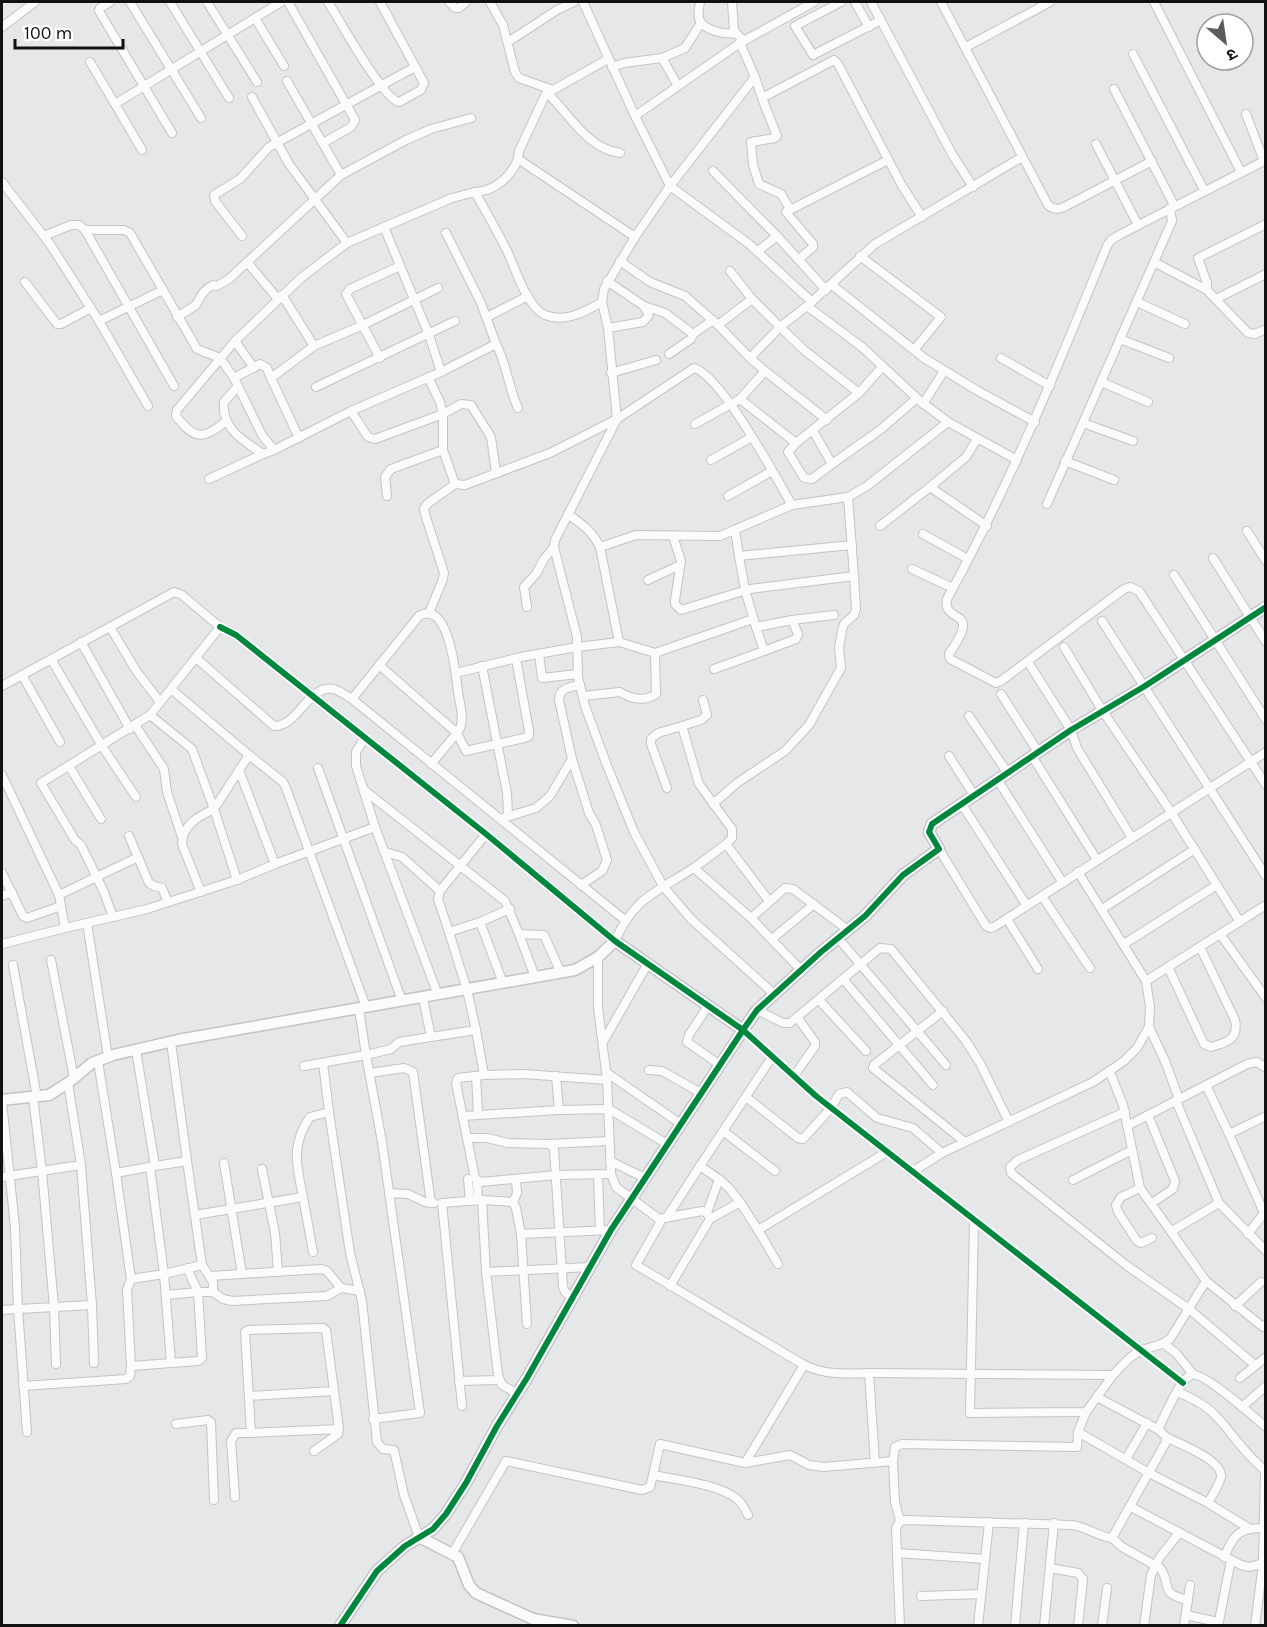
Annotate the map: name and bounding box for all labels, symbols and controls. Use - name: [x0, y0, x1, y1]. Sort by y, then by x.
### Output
- scale bar: [15, 12, 123, 50]
- north arrow: [1195, 12, 1255, 72]
- text: 100 m: [24, 22, 72, 44]
- text: उ: [1223, 44, 1241, 66]

